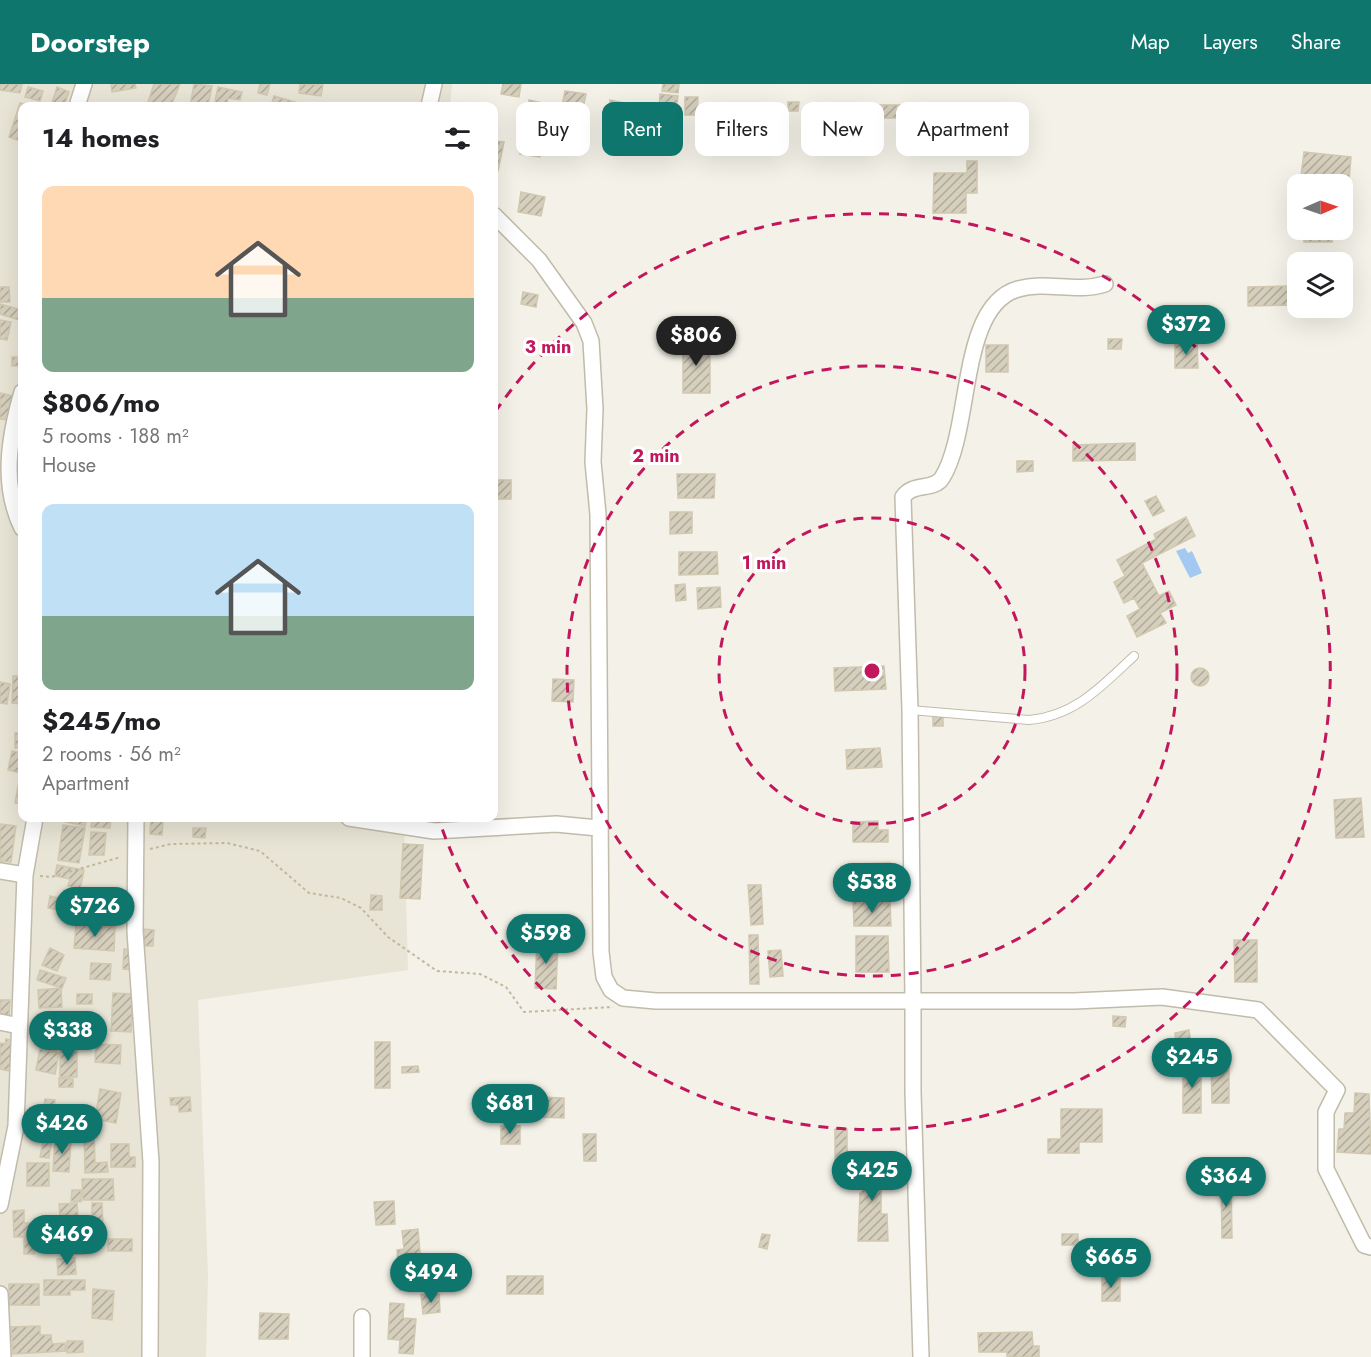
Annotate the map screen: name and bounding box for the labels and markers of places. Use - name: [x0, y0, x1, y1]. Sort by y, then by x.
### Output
- pin: $372: [1150, 305, 1222, 356]
- pin: $806: [660, 316, 732, 367]
- centre of rings: [862, 661, 882, 681]
- pin: $538: [836, 863, 908, 914]
- pin: $726: [59, 887, 131, 938]
- pin: $598: [510, 914, 582, 965]
- pin: $338: [32, 1011, 104, 1062]
- pin: $245: [1156, 1038, 1228, 1089]
- pin: $681: [474, 1084, 546, 1135]
- pin: $426: [26, 1104, 98, 1155]
- pin: $425: [836, 1151, 908, 1202]
- pin: $364: [1190, 1157, 1262, 1208]
- pin: $469: [31, 1215, 103, 1266]
- pin: $665: [1075, 1238, 1147, 1289]
- pin: $494: [395, 1253, 467, 1304]

